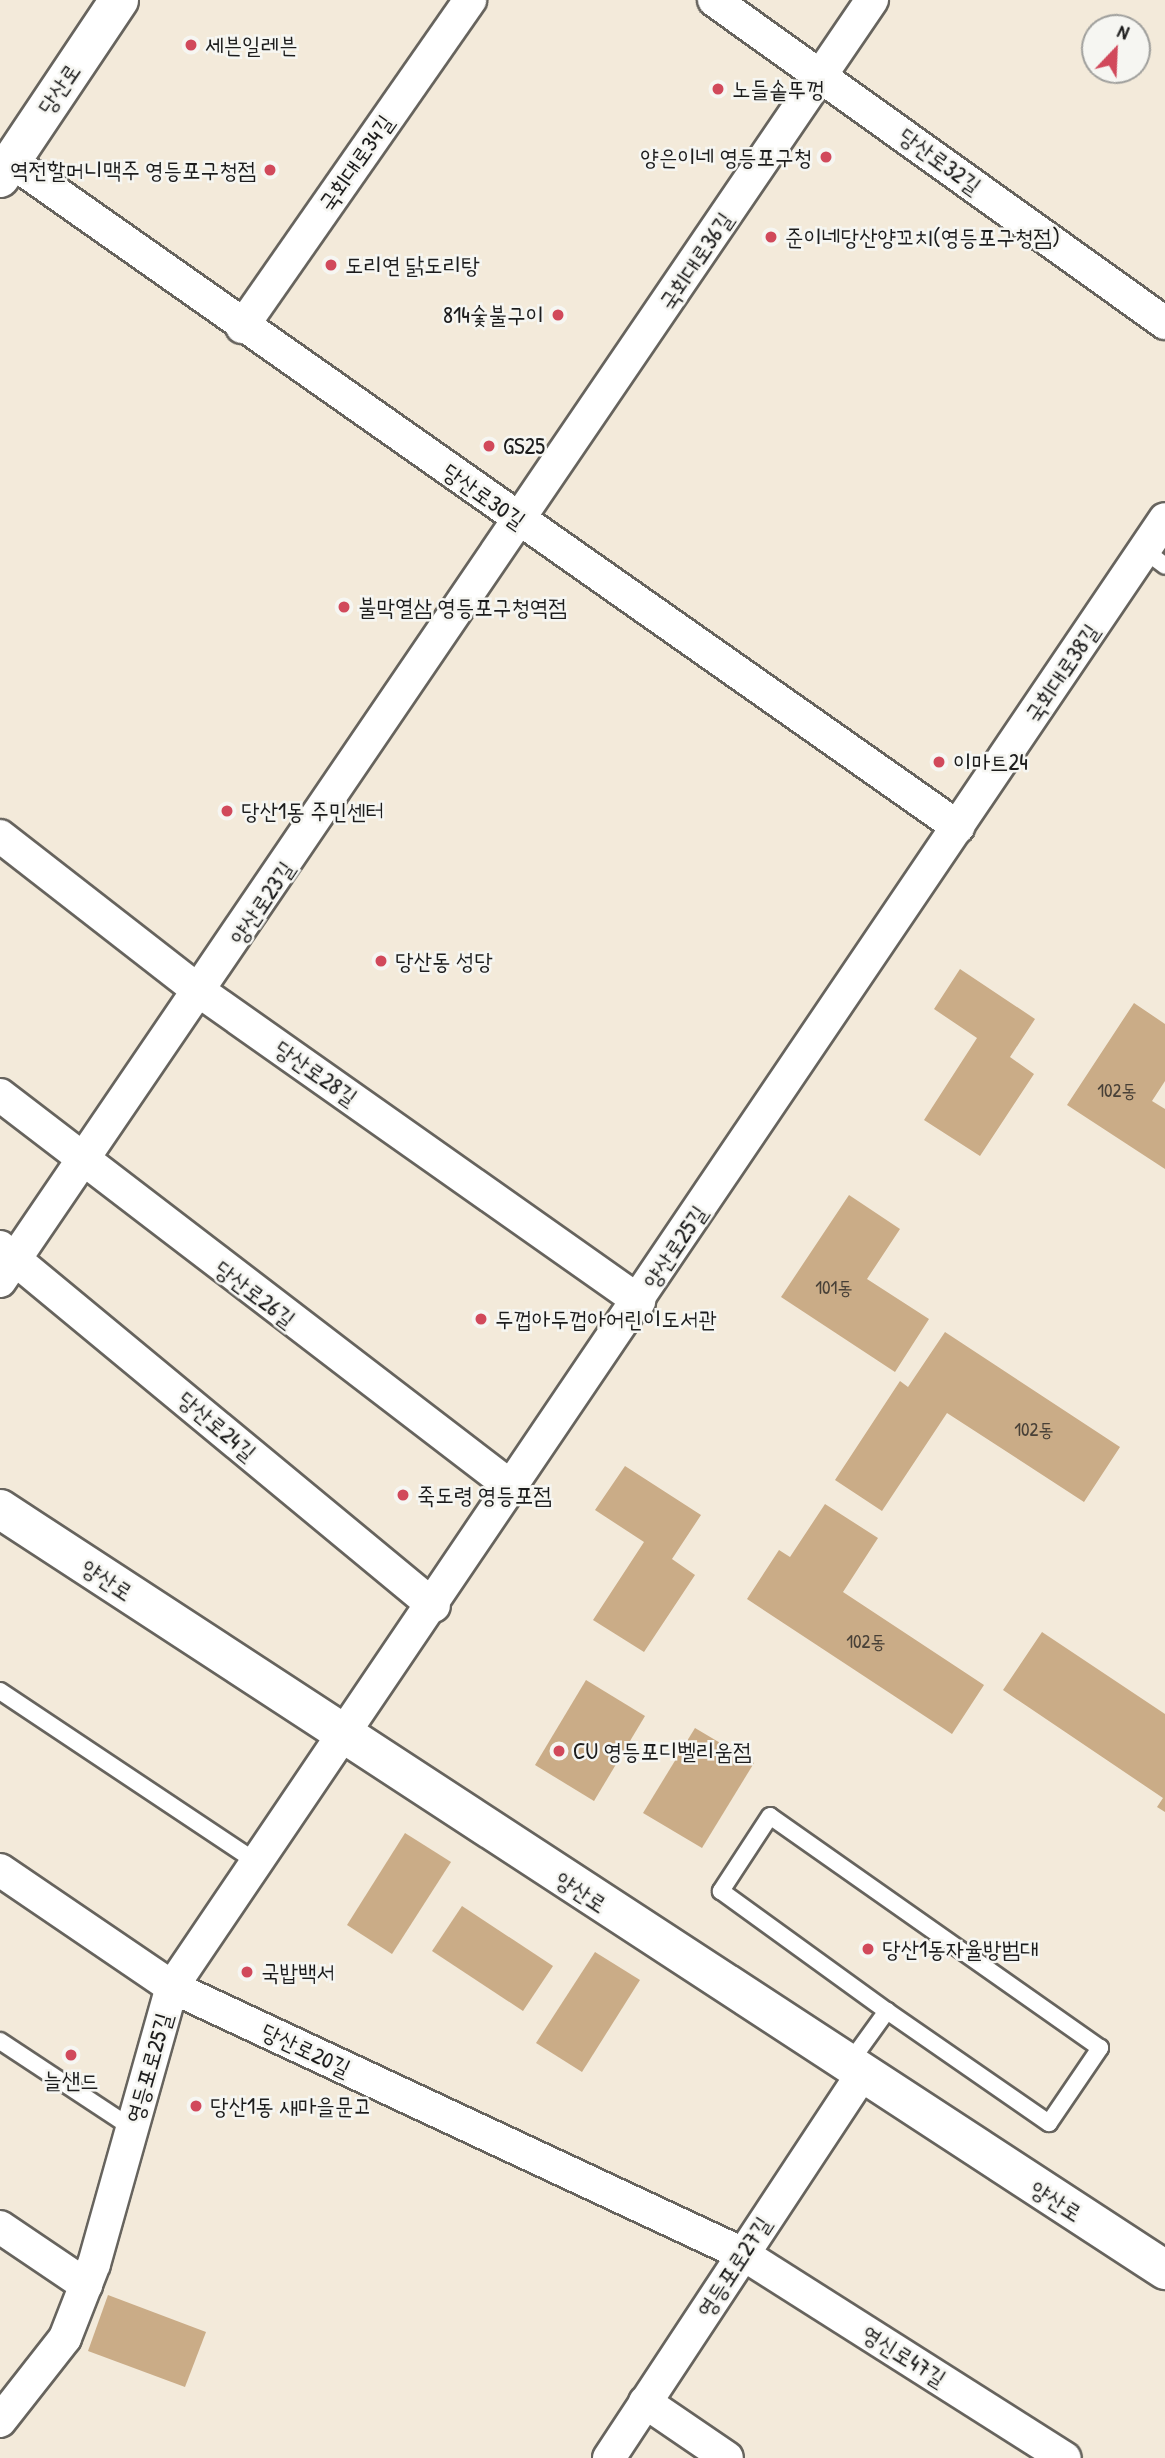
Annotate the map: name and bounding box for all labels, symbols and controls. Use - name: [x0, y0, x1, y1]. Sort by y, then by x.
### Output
- north arrow: [1081, 14, 1151, 84]
- text: N: [1114, 18, 1133, 45]
- place label: 세븐일레븐: [205, 31, 298, 59]
- marker: 세븐일레븐: [183, 37, 199, 53]
- street label: 당산로: [32, 58, 86, 120]
- place label: 노들솥뚜껑: [732, 75, 825, 103]
- marker: 노들솥뚜껑: [710, 81, 726, 97]
- street label: 국회대로34길: [313, 109, 399, 217]
- street label: 당산로32길: [893, 122, 987, 200]
- place label: 양은이네 영등포구청: [640, 143, 812, 171]
- marker: 양은이네 영등포구청: [818, 149, 834, 165]
- place label: 역전할머니맥주 영등포구청점: [10, 156, 256, 184]
- marker: 역전할머니맥주 영등포구청점: [262, 162, 278, 178]
- street label: 국회대로36길: [653, 207, 739, 315]
- place label: 준이네당산양꼬치(영등포구청점): [785, 223, 1060, 251]
- marker: 준이네당산양꼬치(영등포구청점): [763, 229, 779, 245]
- place label: 도리연 닭도리탕: [345, 251, 480, 279]
- marker: 도리연 닭도리탕: [323, 257, 339, 273]
- place label: 814숯불구이: [443, 301, 544, 329]
- marker: 814숯불구이: [550, 307, 566, 323]
- place label: GS25: [503, 432, 545, 460]
- marker: GS25: [481, 438, 497, 454]
- street label: 당산로30길: [437, 458, 531, 534]
- place label: 불막열삼 영등포구청역점: [358, 593, 567, 621]
- marker: 불막열삼 영등포구청역점: [336, 599, 352, 615]
- street label: 국회대로38길: [1019, 619, 1105, 727]
- place label: 이마트24: [953, 748, 1028, 776]
- marker: 이마트24: [931, 754, 947, 770]
- place label: 당산1동 주민센터: [241, 797, 384, 825]
- marker: 당산1동 주민센터: [219, 803, 235, 819]
- street label: 양산로23길: [224, 856, 300, 950]
- place label: 당산동 성당: [395, 947, 493, 975]
- marker: 당산동 성당: [373, 953, 389, 969]
- street label: 당산로28길: [269, 1035, 363, 1111]
- house number: 102동: [1097, 1080, 1137, 1102]
- street label: 양산로25길: [637, 1200, 713, 1294]
- street label: 당산로26길: [209, 1255, 301, 1333]
- house number: 101동: [815, 1277, 853, 1299]
- place label: 두껍아두껍아어린이도서관: [495, 1305, 717, 1333]
- marker: 두껍아두껍아어린이도서관: [473, 1311, 489, 1327]
- street label: 당산로24길: [172, 1385, 262, 1467]
- house number: 102동: [1014, 1419, 1054, 1441]
- place label: 죽도령 영등포점: [417, 1481, 552, 1509]
- marker: 죽도령 영등포점: [395, 1487, 411, 1503]
- street label: 양산로: [76, 1553, 138, 1607]
- house number: 102동: [846, 1631, 886, 1653]
- place label: CU 영등포디벨리움점: [573, 1737, 752, 1765]
- marker: CU 영등포디벨리움점: [551, 1743, 567, 1759]
- street label: 양산로: [550, 1865, 612, 1919]
- place label: 당산1동자율방범대: [882, 1935, 1038, 1963]
- marker: 당산1동자율방범대: [860, 1941, 876, 1957]
- place label: 국밥백서: [261, 1958, 335, 1986]
- marker: 국밥백서: [239, 1964, 255, 1980]
- street label: 영등포로25길: [120, 2010, 178, 2126]
- street label: 당산로20길: [257, 2017, 355, 2083]
- marker: 늘샌드: [63, 2047, 79, 2063]
- place label: 늘샌드: [43, 2066, 99, 2094]
- place label: 당산1동 새마을문고: [210, 2092, 372, 2120]
- marker: 당산1동 새마을문고: [188, 2098, 204, 2114]
- street label: 양산로: [1025, 2175, 1087, 2227]
- street label: 영등포로27길: [691, 2211, 777, 2323]
- street label: 영신로47길: [857, 2319, 951, 2393]

